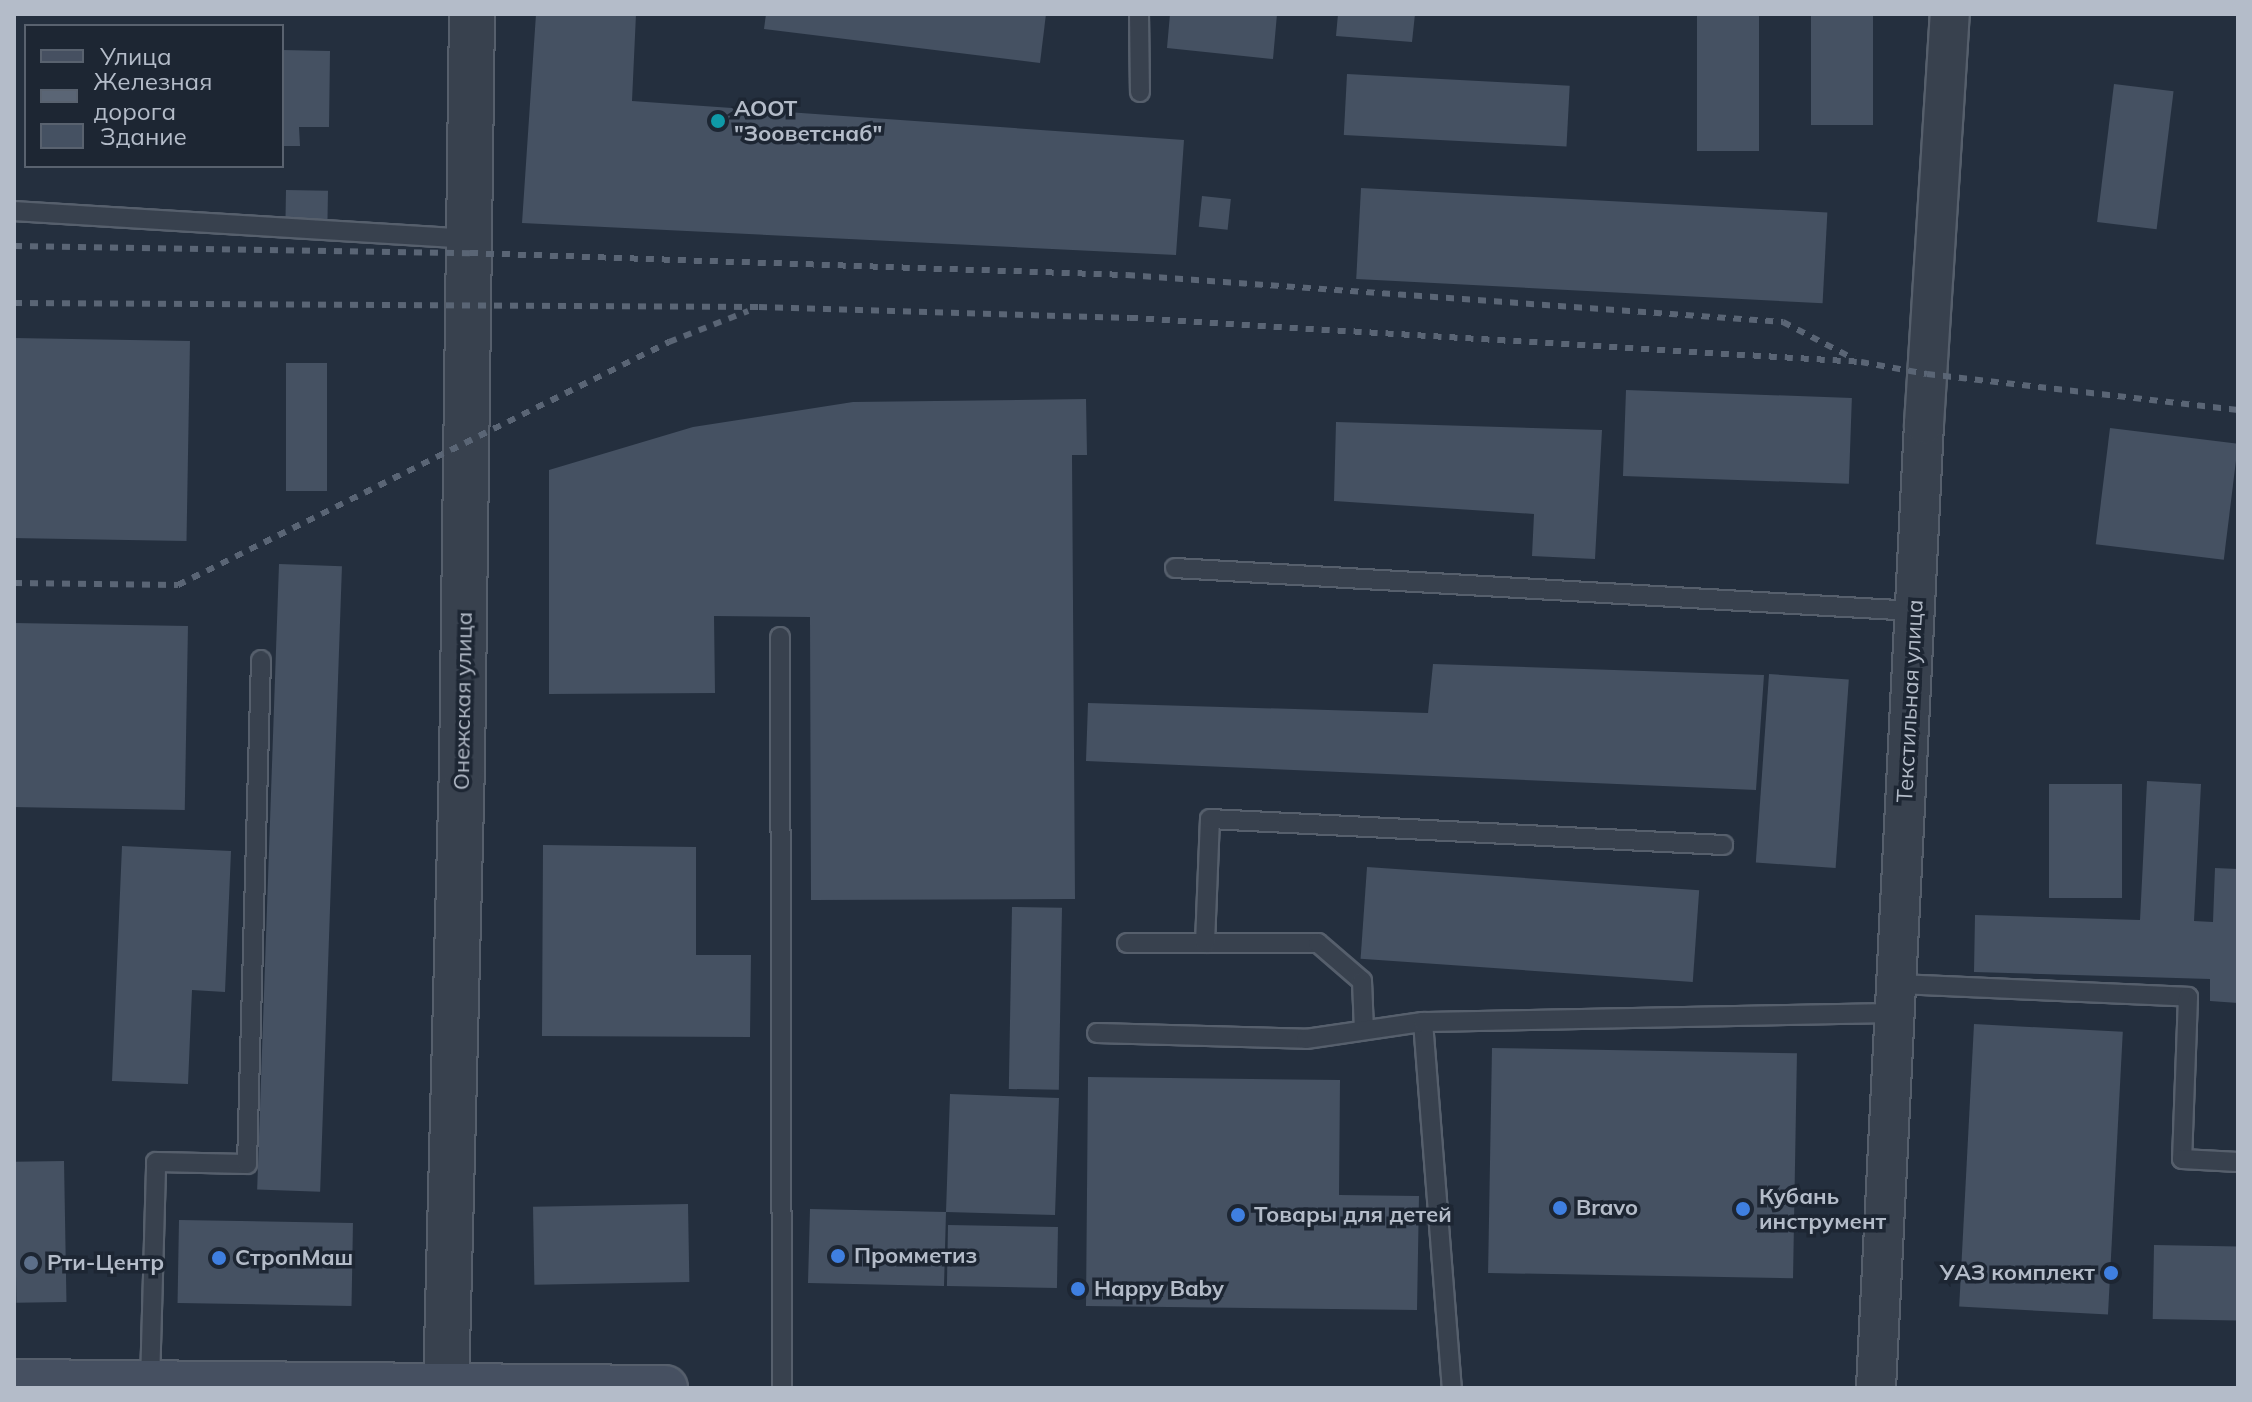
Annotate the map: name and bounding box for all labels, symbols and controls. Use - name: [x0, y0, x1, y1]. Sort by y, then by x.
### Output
- legend: [24, 24, 284, 168]
- text: Улица: [100, 41, 172, 71]
- text: Железная дорога: [94, 66, 212, 126]
- place label: АООТ "Зооветснаб": [734, 95, 882, 146]
- marker: АООТ "Зооветснаб": [709, 112, 727, 130]
- text: Здание: [100, 121, 187, 151]
- street label: Текстильная улица: [1891, 599, 1929, 803]
- street label: Онежская улица: [448, 612, 478, 790]
- place label: Кубань инструмент: [1759, 1183, 1886, 1234]
- place label: Bravo: [1576, 1195, 1638, 1221]
- marker: Bravo: [1551, 1199, 1569, 1217]
- marker: Кубань инструмент: [1734, 1200, 1752, 1218]
- place label: Товары для детей: [1254, 1202, 1452, 1228]
- marker: Товары для детей: [1229, 1206, 1247, 1224]
- place label: Промметиз: [854, 1243, 977, 1269]
- place label: СтропМаш: [235, 1245, 353, 1271]
- marker: Промметиз: [829, 1247, 847, 1265]
- marker: СтропМаш: [210, 1249, 228, 1267]
- place label: Рти-Центр: [47, 1250, 164, 1276]
- marker: Рти-Центр: [22, 1254, 40, 1272]
- place label: УАЗ комплект: [1940, 1260, 2095, 1286]
- marker: УАЗ комплект: [2102, 1264, 2120, 1282]
- place label: Happy Baby: [1094, 1276, 1224, 1302]
- marker: Happy Baby: [1069, 1280, 1087, 1298]

